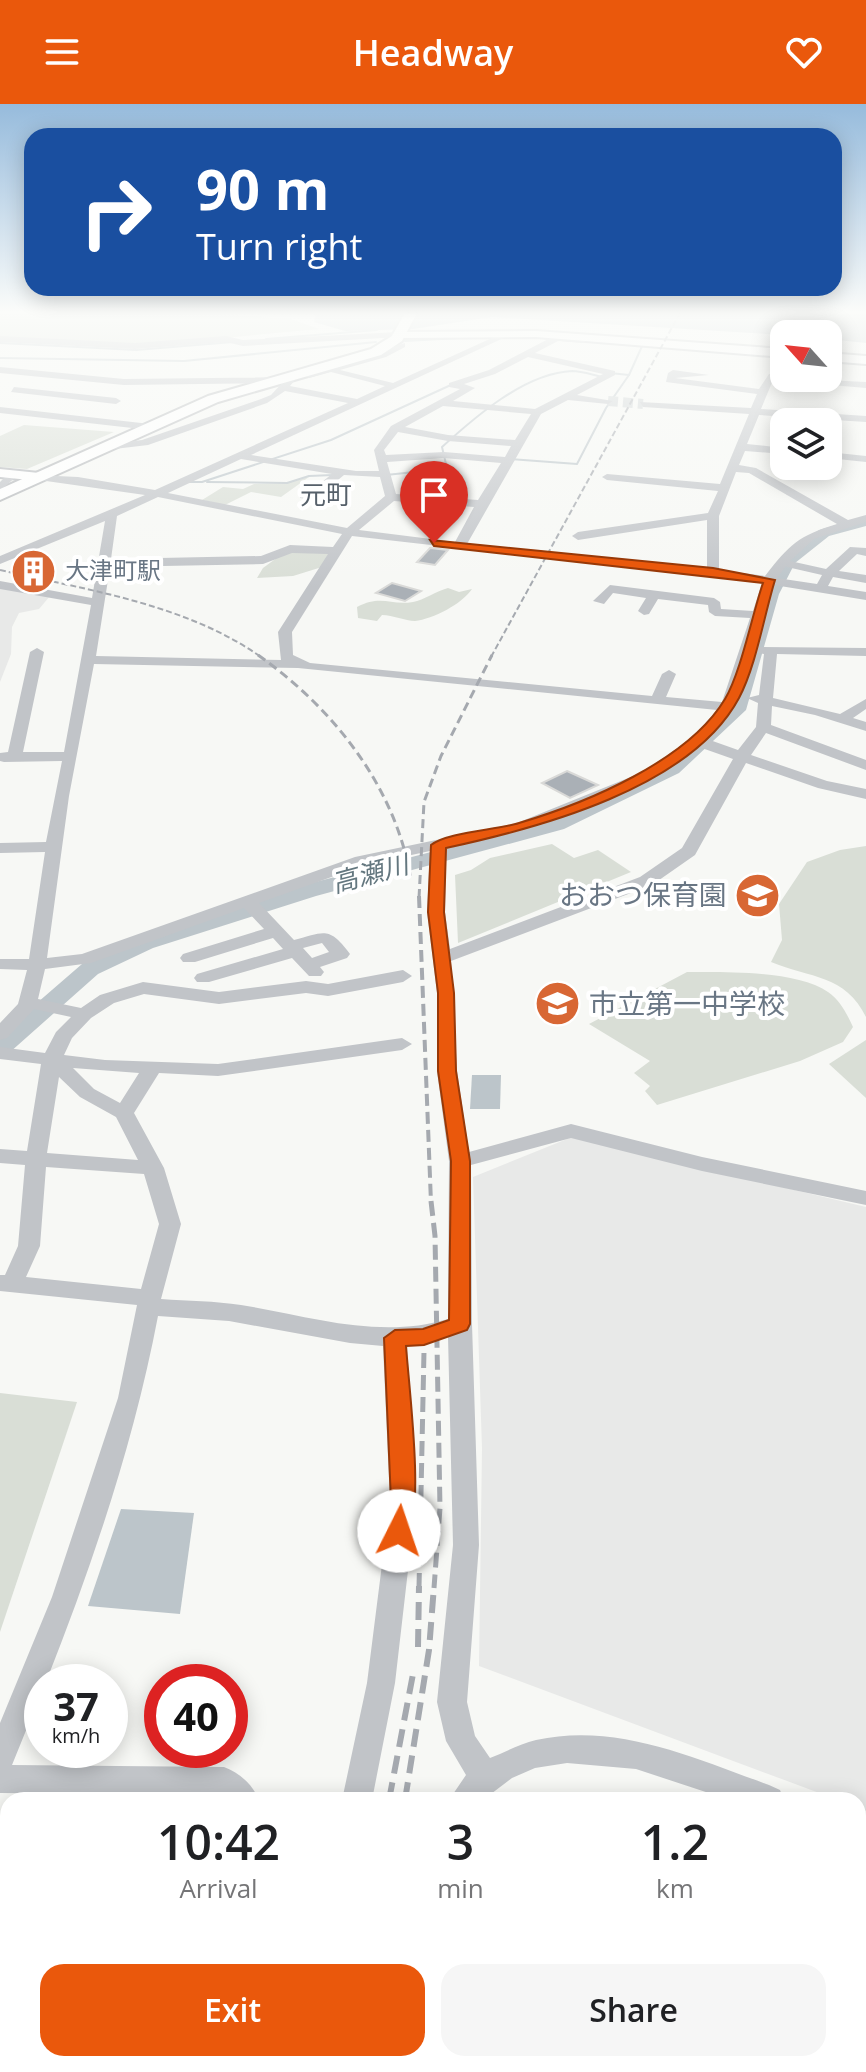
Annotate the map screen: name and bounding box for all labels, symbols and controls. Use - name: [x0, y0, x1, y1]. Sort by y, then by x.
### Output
- text: Headway: [353, 28, 513, 77]
- icon: menu: [40, 30, 84, 74]
- icon: heart: [782, 30, 826, 74]
- text: 90 m: [196, 150, 330, 226]
- icon: right: [64, 160, 168, 264]
- text: Turn right: [196, 222, 362, 271]
- north arrow: [770, 320, 842, 392]
- map controls: [770, 320, 842, 480]
- button: layers: [770, 408, 842, 480]
- pin: [400, 461, 468, 543]
- icon: arrive: [412, 473, 456, 517]
- district label: 元町: [300, 476, 352, 512]
- building icon: 大津町駅: [10, 547, 58, 595]
- place label: 大津町駅: [65, 553, 161, 586]
- water label: 高瀬川: [327, 845, 415, 901]
- school or university icon: おおつ保育園: [734, 871, 782, 919]
- place label: おおつ保育園: [559, 875, 727, 913]
- school or university icon: 市立第一中学校: [534, 980, 582, 1028]
- place label: 市立第一中学校: [589, 984, 785, 1022]
- position arrow: [357, 1489, 441, 1573]
- speed limit sign: 40: [144, 1664, 248, 1768]
- text: 37: [53, 1678, 99, 1733]
- text: km/h: [52, 1722, 100, 1749]
- text: 10:42: [157, 1809, 280, 1874]
- text: 3: [447, 1809, 474, 1874]
- text: 1.2: [641, 1809, 709, 1874]
- text: Arrival: [179, 1870, 258, 1906]
- text: min: [437, 1870, 484, 1906]
- text: km: [656, 1870, 694, 1906]
- button: Exit: [40, 1964, 425, 2056]
- button: Share: [441, 1964, 826, 2056]

